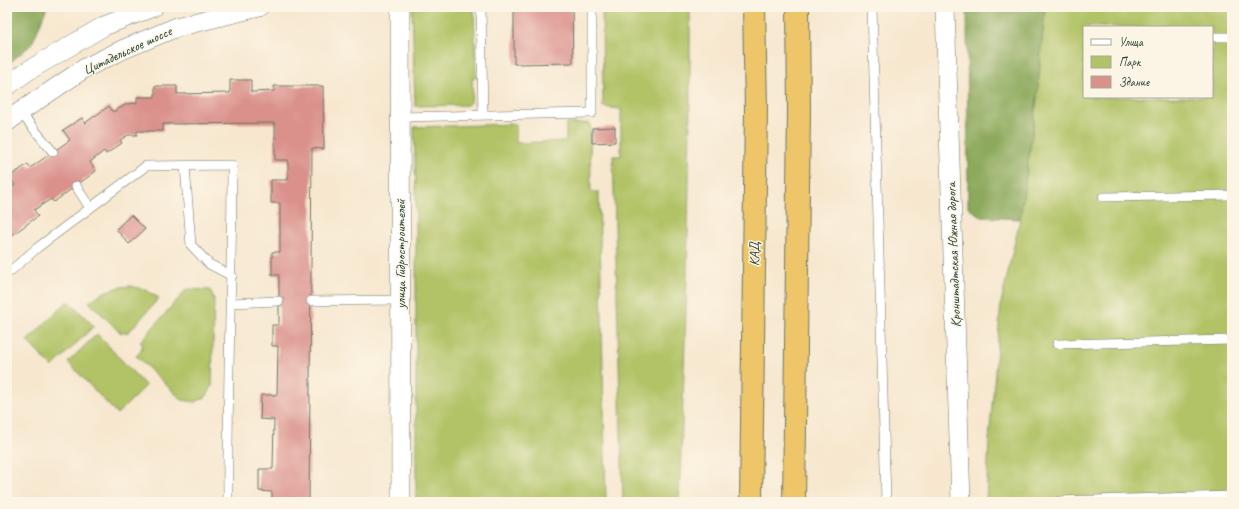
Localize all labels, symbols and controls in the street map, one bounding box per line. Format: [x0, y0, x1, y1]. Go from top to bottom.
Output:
street label: Цитадельское шоссе [80, 22, 176, 78]
legend [1083, 26, 1213, 98]
text: Улица [1119, 34, 1144, 50]
text: Парк [1119, 54, 1142, 70]
text: Здание [1119, 74, 1150, 90]
street label: Кронштадтская Южная дорога [942, 181, 965, 328]
street label: улица Гидростроителей [392, 198, 409, 310]
street label: КАД [746, 241, 763, 266]

